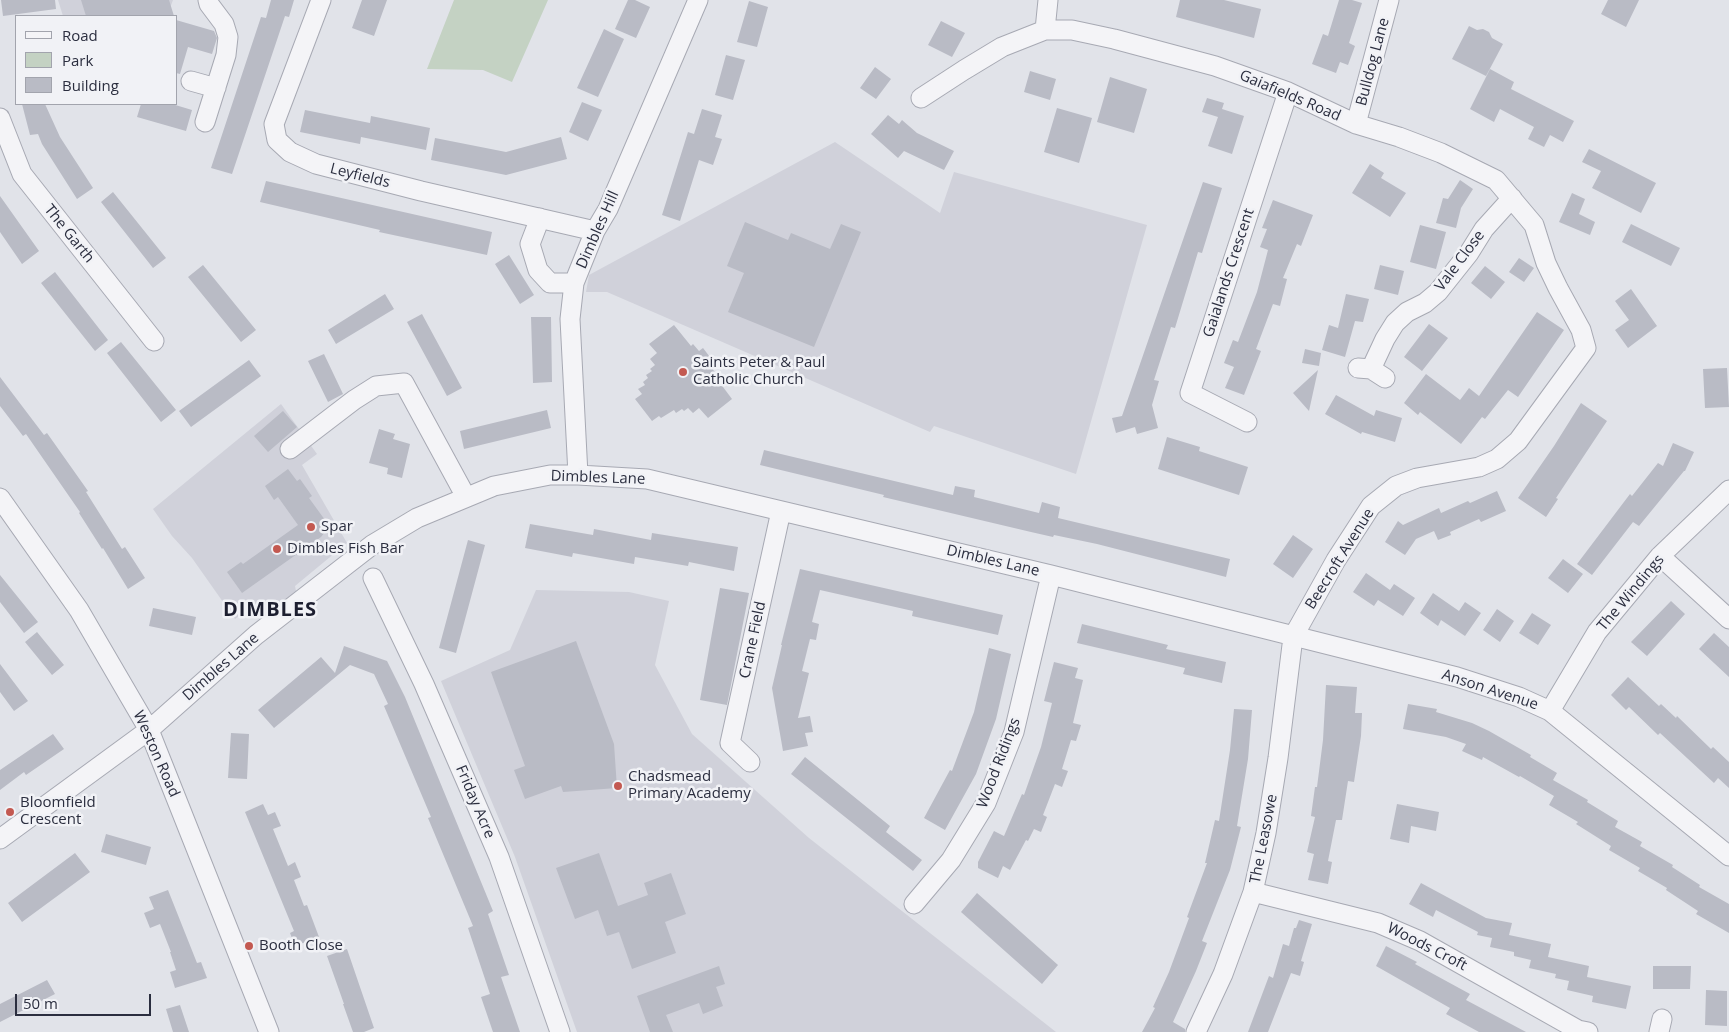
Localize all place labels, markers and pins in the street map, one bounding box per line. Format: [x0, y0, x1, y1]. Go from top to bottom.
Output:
place label: Saints Peter & Paul Catholic Church [693, 354, 825, 389]
marker: Saints Peter & Paul Catholic Church [677, 366, 689, 378]
place label: Spar [321, 518, 353, 536]
marker: Spar [305, 521, 317, 533]
place label: Dimbles Fish Bar [287, 540, 404, 558]
marker: Dimbles Fish Bar [271, 543, 283, 555]
place label: Chadsmead Primary Academy [628, 768, 751, 803]
marker: Chadsmead Primary Academy [612, 780, 624, 792]
place label: Bloomfield Crescent [20, 794, 96, 829]
marker: Bloomfield Crescent [4, 806, 16, 818]
place label: Booth Close [259, 937, 343, 955]
marker: Booth Close [243, 940, 255, 952]

